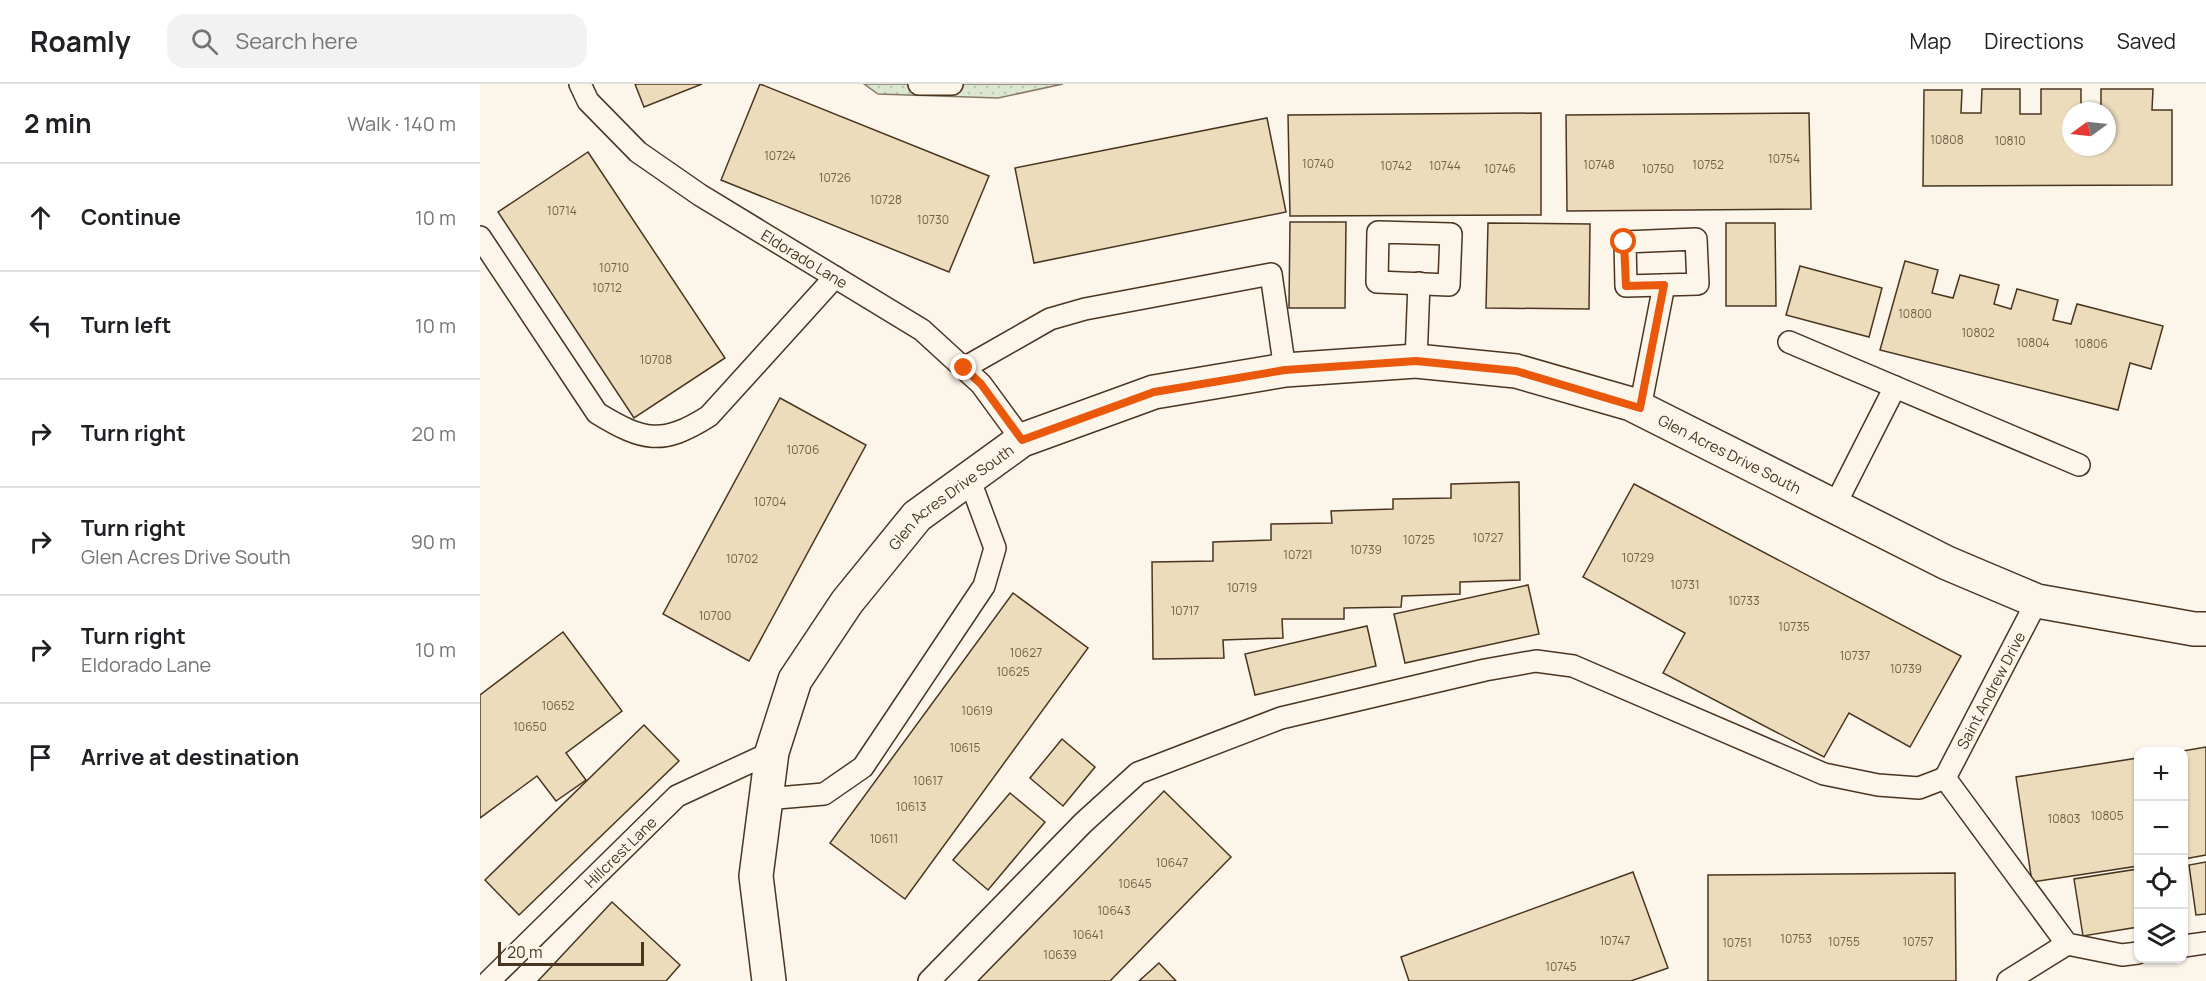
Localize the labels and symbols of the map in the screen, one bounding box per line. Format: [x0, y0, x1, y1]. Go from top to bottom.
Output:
north arrow [2062, 102, 2116, 156]
house number: 10808 [1930, 131, 1964, 148]
house number: 10810 [1995, 132, 2025, 149]
house number: 10724 [764, 147, 796, 164]
house number: 10754 [1768, 150, 1800, 167]
house number: 10740 [1302, 155, 1334, 172]
house number: 10748 [1583, 156, 1615, 173]
house number: 10752 [1692, 156, 1724, 173]
house number: 10742 [1380, 157, 1412, 174]
house number: 10744 [1429, 157, 1461, 174]
house number: 10746 [1484, 160, 1516, 177]
house number: 10750 [1642, 160, 1674, 177]
house number: 10726 [819, 169, 851, 186]
house number: 10728 [870, 191, 902, 208]
house number: 10714 [547, 202, 577, 219]
house number: 10730 [917, 211, 949, 228]
street label: Eldorado Lane [757, 224, 852, 293]
route start [1610, 228, 1636, 254]
house number: 10710 [599, 259, 629, 276]
house number: 10712 [592, 279, 622, 296]
house number: 10800 [1898, 305, 1932, 322]
house number: 10802 [1961, 324, 1995, 341]
house number: 10804 [2016, 334, 2050, 351]
house number: 10806 [2074, 335, 2108, 352]
house number: 10708 [640, 351, 672, 368]
route end [950, 354, 976, 380]
street label: Glen Acres Drive South [1655, 409, 1805, 499]
street label: Glen Acres Drive South [883, 439, 1018, 554]
house number: 10706 [787, 441, 819, 458]
house number: 10704 [754, 493, 786, 510]
house number: 10727 [1473, 529, 1503, 546]
house number: 10725 [1403, 531, 1435, 548]
house number: 10739 [1350, 541, 1382, 558]
house number: 10721 [1283, 546, 1313, 563]
house number: 10729 [1622, 549, 1654, 566]
house number: 10702 [726, 550, 758, 567]
house number: 10731 [1670, 576, 1700, 593]
house number: 10719 [1227, 579, 1257, 596]
house number: 10733 [1728, 592, 1760, 609]
house number: 10717 [1171, 602, 1199, 619]
house number: 10700 [699, 607, 731, 624]
house number: 10735 [1778, 618, 1810, 635]
street label: Saint Andrew Drive [1951, 628, 2030, 753]
house number: 10627 [1010, 644, 1042, 661]
house number: 10737 [1840, 647, 1870, 664]
house number: 10739 [1890, 660, 1922, 677]
house number: 10625 [996, 663, 1030, 680]
house number: 10652 [542, 697, 575, 714]
house number: 10619 [961, 702, 993, 719]
house number: 10650 [513, 718, 547, 735]
house number: 10615 [950, 739, 981, 756]
house number: 10617 [913, 772, 943, 789]
house number: 10613 [896, 798, 926, 815]
house number: 10805 [2090, 807, 2124, 824]
house number: 10803 [2048, 810, 2080, 827]
street label: Hillcrest Lane [579, 811, 661, 892]
house number: 10611 [870, 830, 898, 847]
house number: 10647 [1156, 854, 1188, 871]
house number: 10645 [1118, 875, 1152, 892]
house number: 10643 [1097, 902, 1131, 919]
house number: 10641 [1072, 926, 1104, 943]
house number: 10753 [1780, 930, 1812, 947]
house number: 10747 [1600, 932, 1630, 949]
house number: 10755 [1828, 933, 1860, 950]
house number: 10757 [1903, 933, 1933, 950]
house number: 10751 [1722, 934, 1752, 951]
scale bar [498, 939, 644, 966]
house number: 10639 [1043, 946, 1077, 963]
house number: 10745 [1545, 958, 1577, 975]

